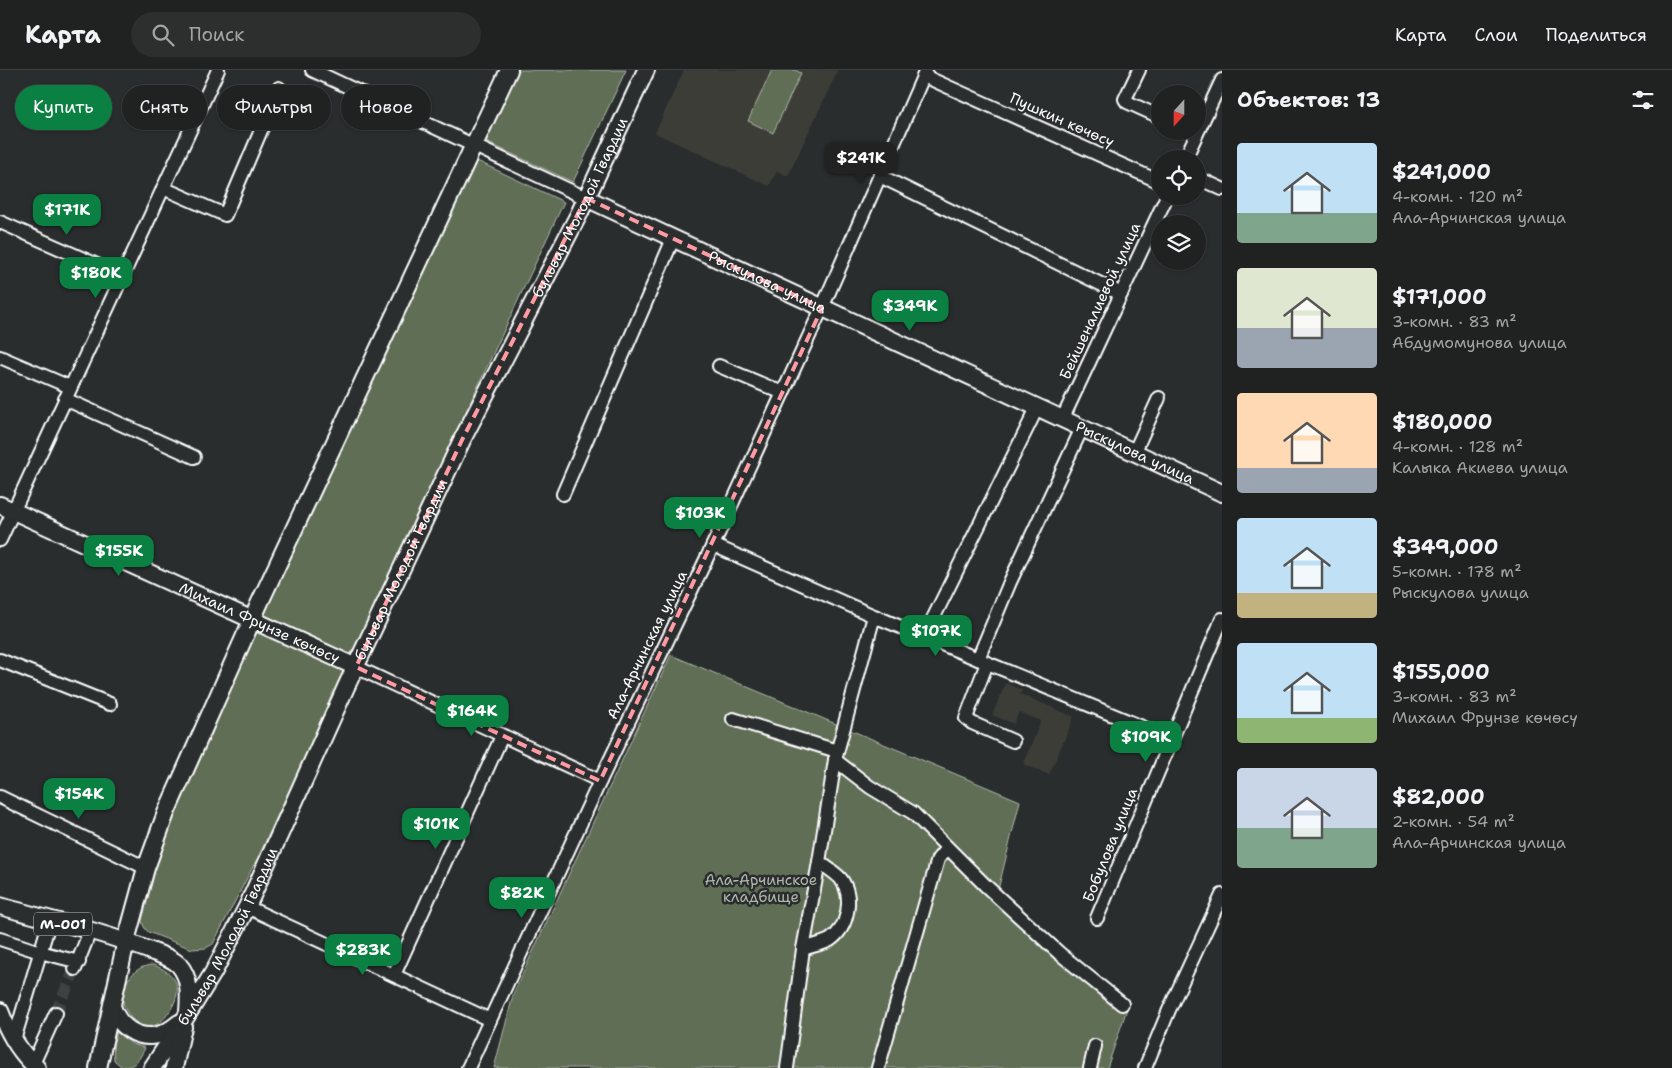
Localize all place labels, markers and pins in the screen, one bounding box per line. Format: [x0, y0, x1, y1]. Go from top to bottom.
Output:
pin: $241K [826, 142, 896, 184]
pin: $171K [32, 194, 102, 236]
pin: $180K [61, 256, 131, 299]
pin: $349K [875, 290, 945, 332]
pin: $103K [665, 496, 735, 539]
pin: $155K [84, 534, 154, 577]
pin: $107K [901, 614, 971, 657]
pin: $164K [437, 694, 507, 737]
pin: $109K [1111, 720, 1181, 763]
pin: $154K [44, 778, 114, 820]
pin: $101K [401, 808, 471, 850]
pin: $82K [492, 876, 552, 919]
pin: $283K [328, 934, 398, 976]

